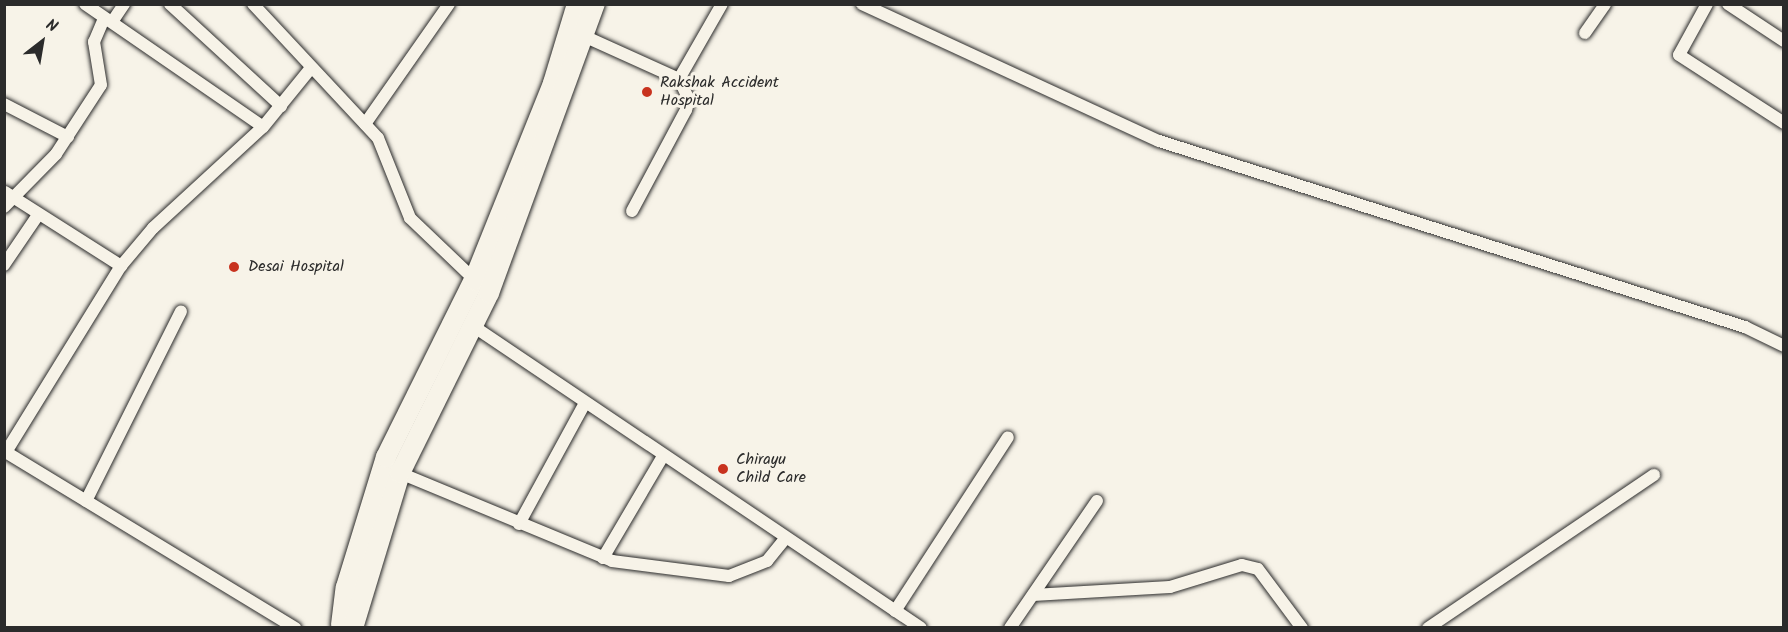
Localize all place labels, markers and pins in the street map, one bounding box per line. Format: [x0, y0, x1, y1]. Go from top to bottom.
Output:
place label: Rakshak Accident Hospital [660, 73, 779, 111]
marker: Rakshak Accident Hospital [638, 83, 656, 101]
place label: Desai Hospital [248, 257, 344, 277]
marker: Desai Hospital [225, 258, 243, 276]
place label: Chirayu Child Care [736, 450, 806, 488]
marker: Chirayu Child Care [714, 460, 732, 478]

